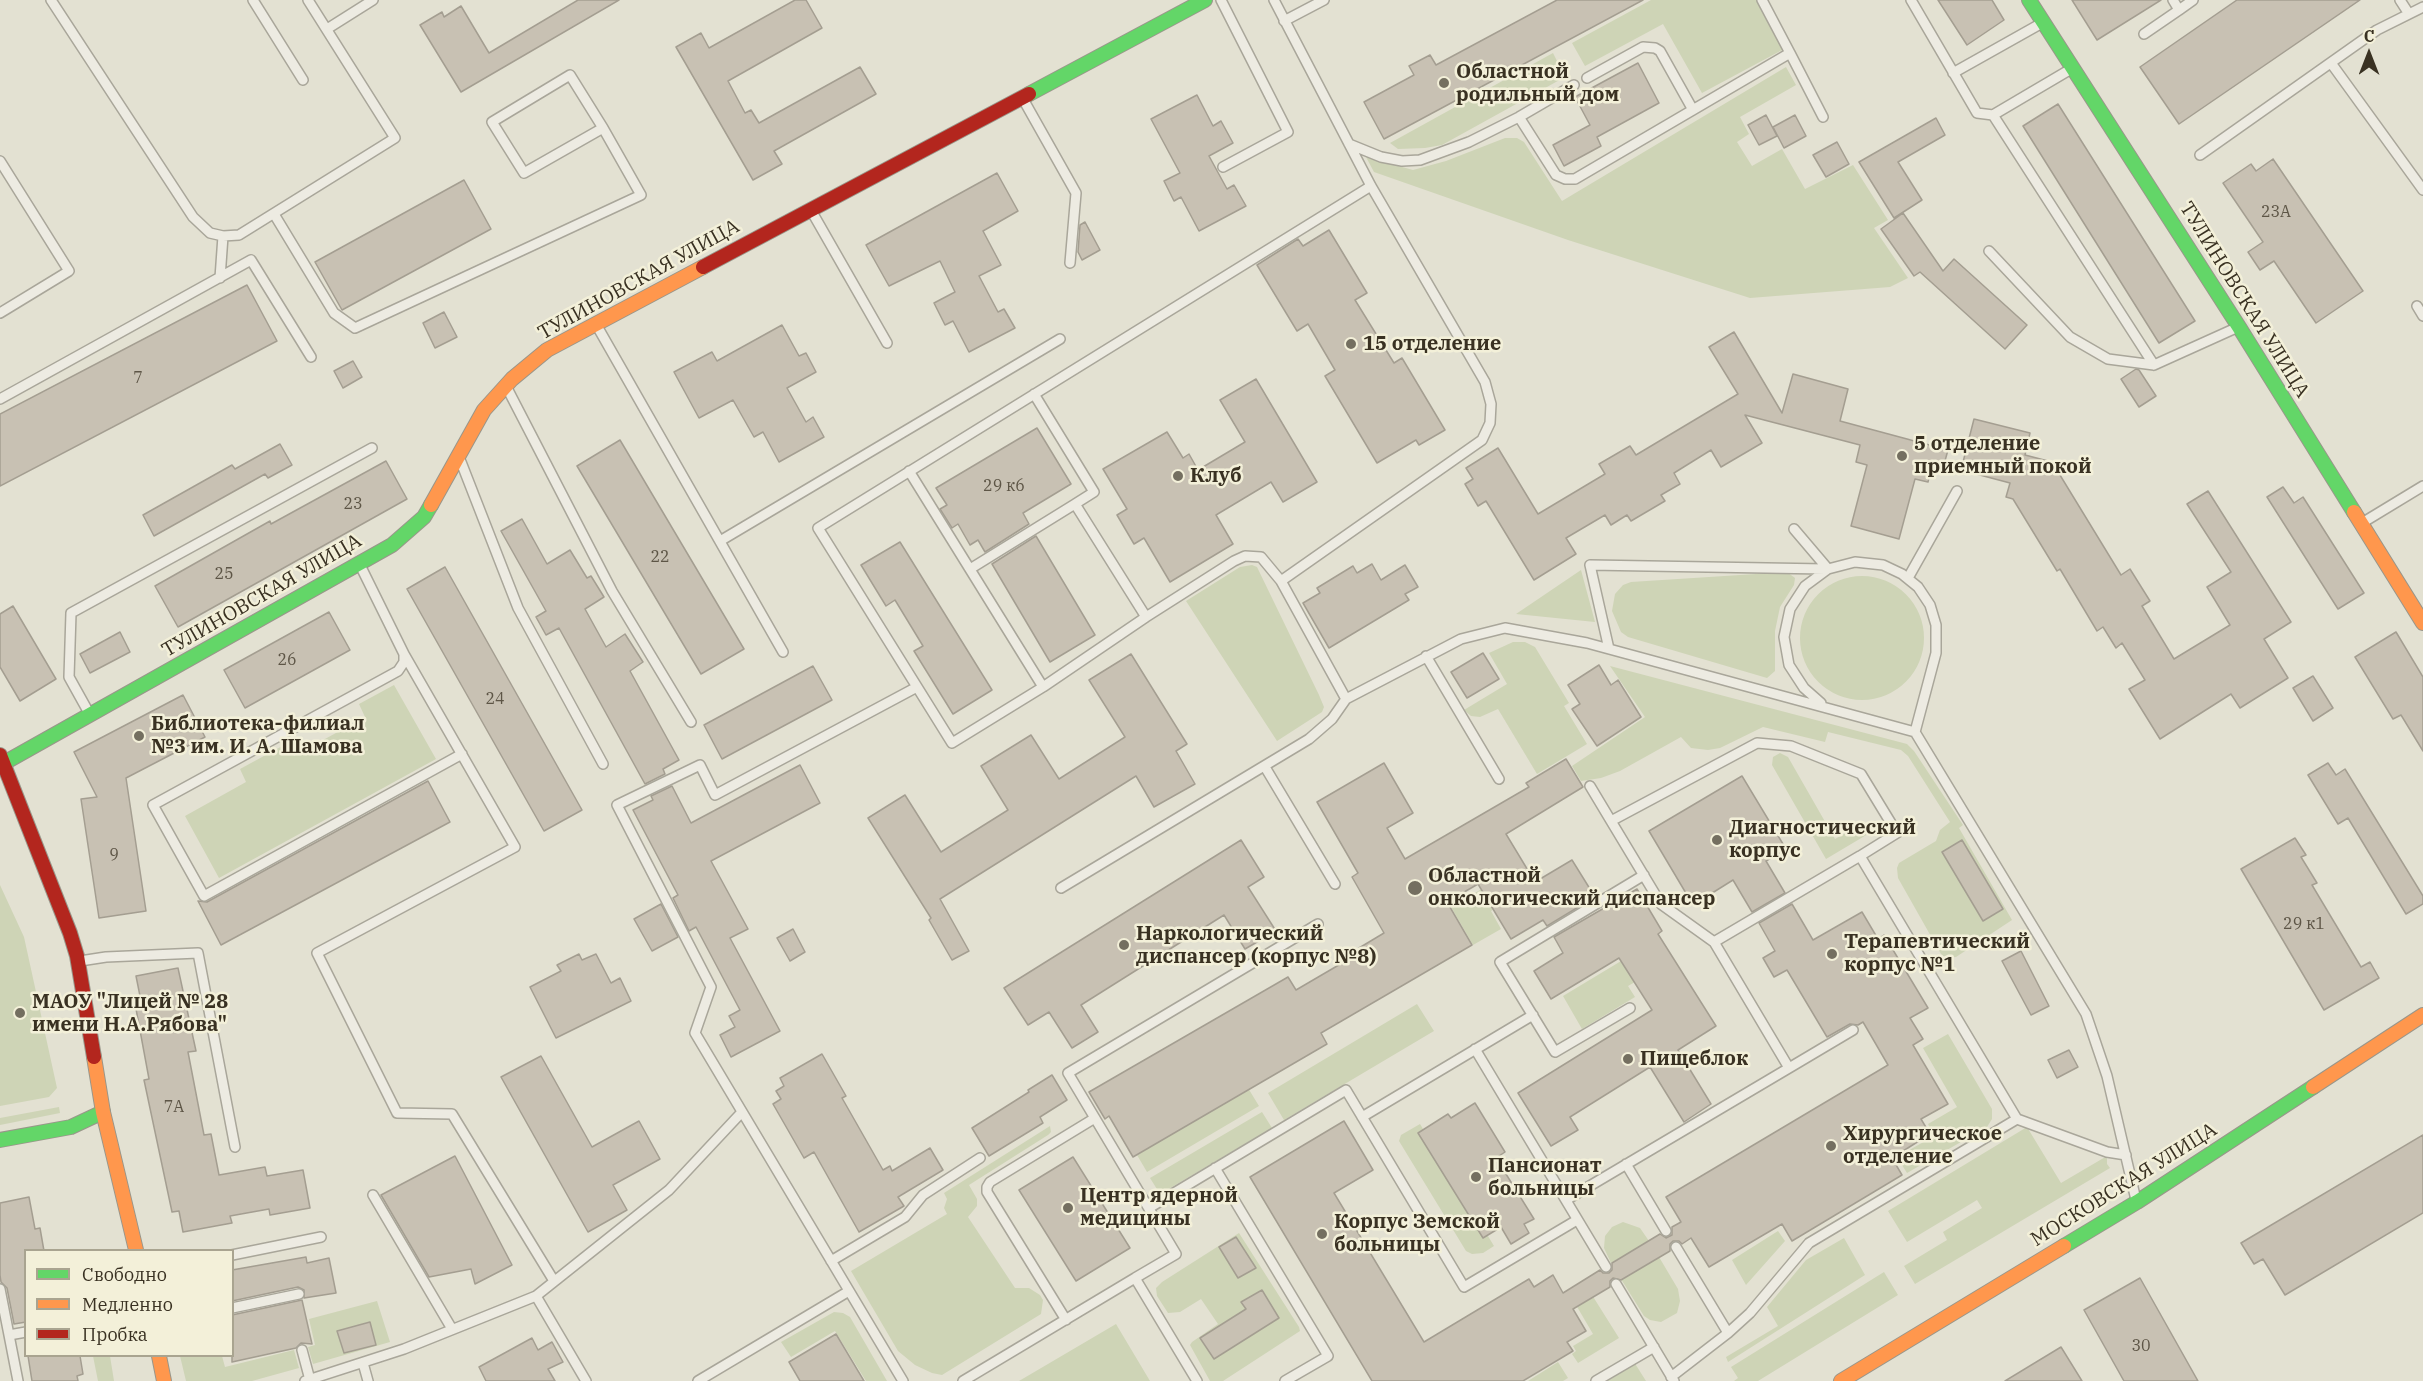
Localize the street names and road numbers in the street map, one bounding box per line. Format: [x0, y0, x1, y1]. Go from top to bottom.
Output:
street label: ТУЛИНОВСКАЯ УЛИЦА [2174, 198, 2314, 402]
street label: ТУЛИНОВСКАЯ УЛИЦА [534, 215, 744, 345]
street label: ТУЛИНОВСКАЯ УЛИЦА [158, 529, 366, 663]
street label: МОСКОВСКАЯ УЛИЦА [2027, 1118, 2221, 1252]

